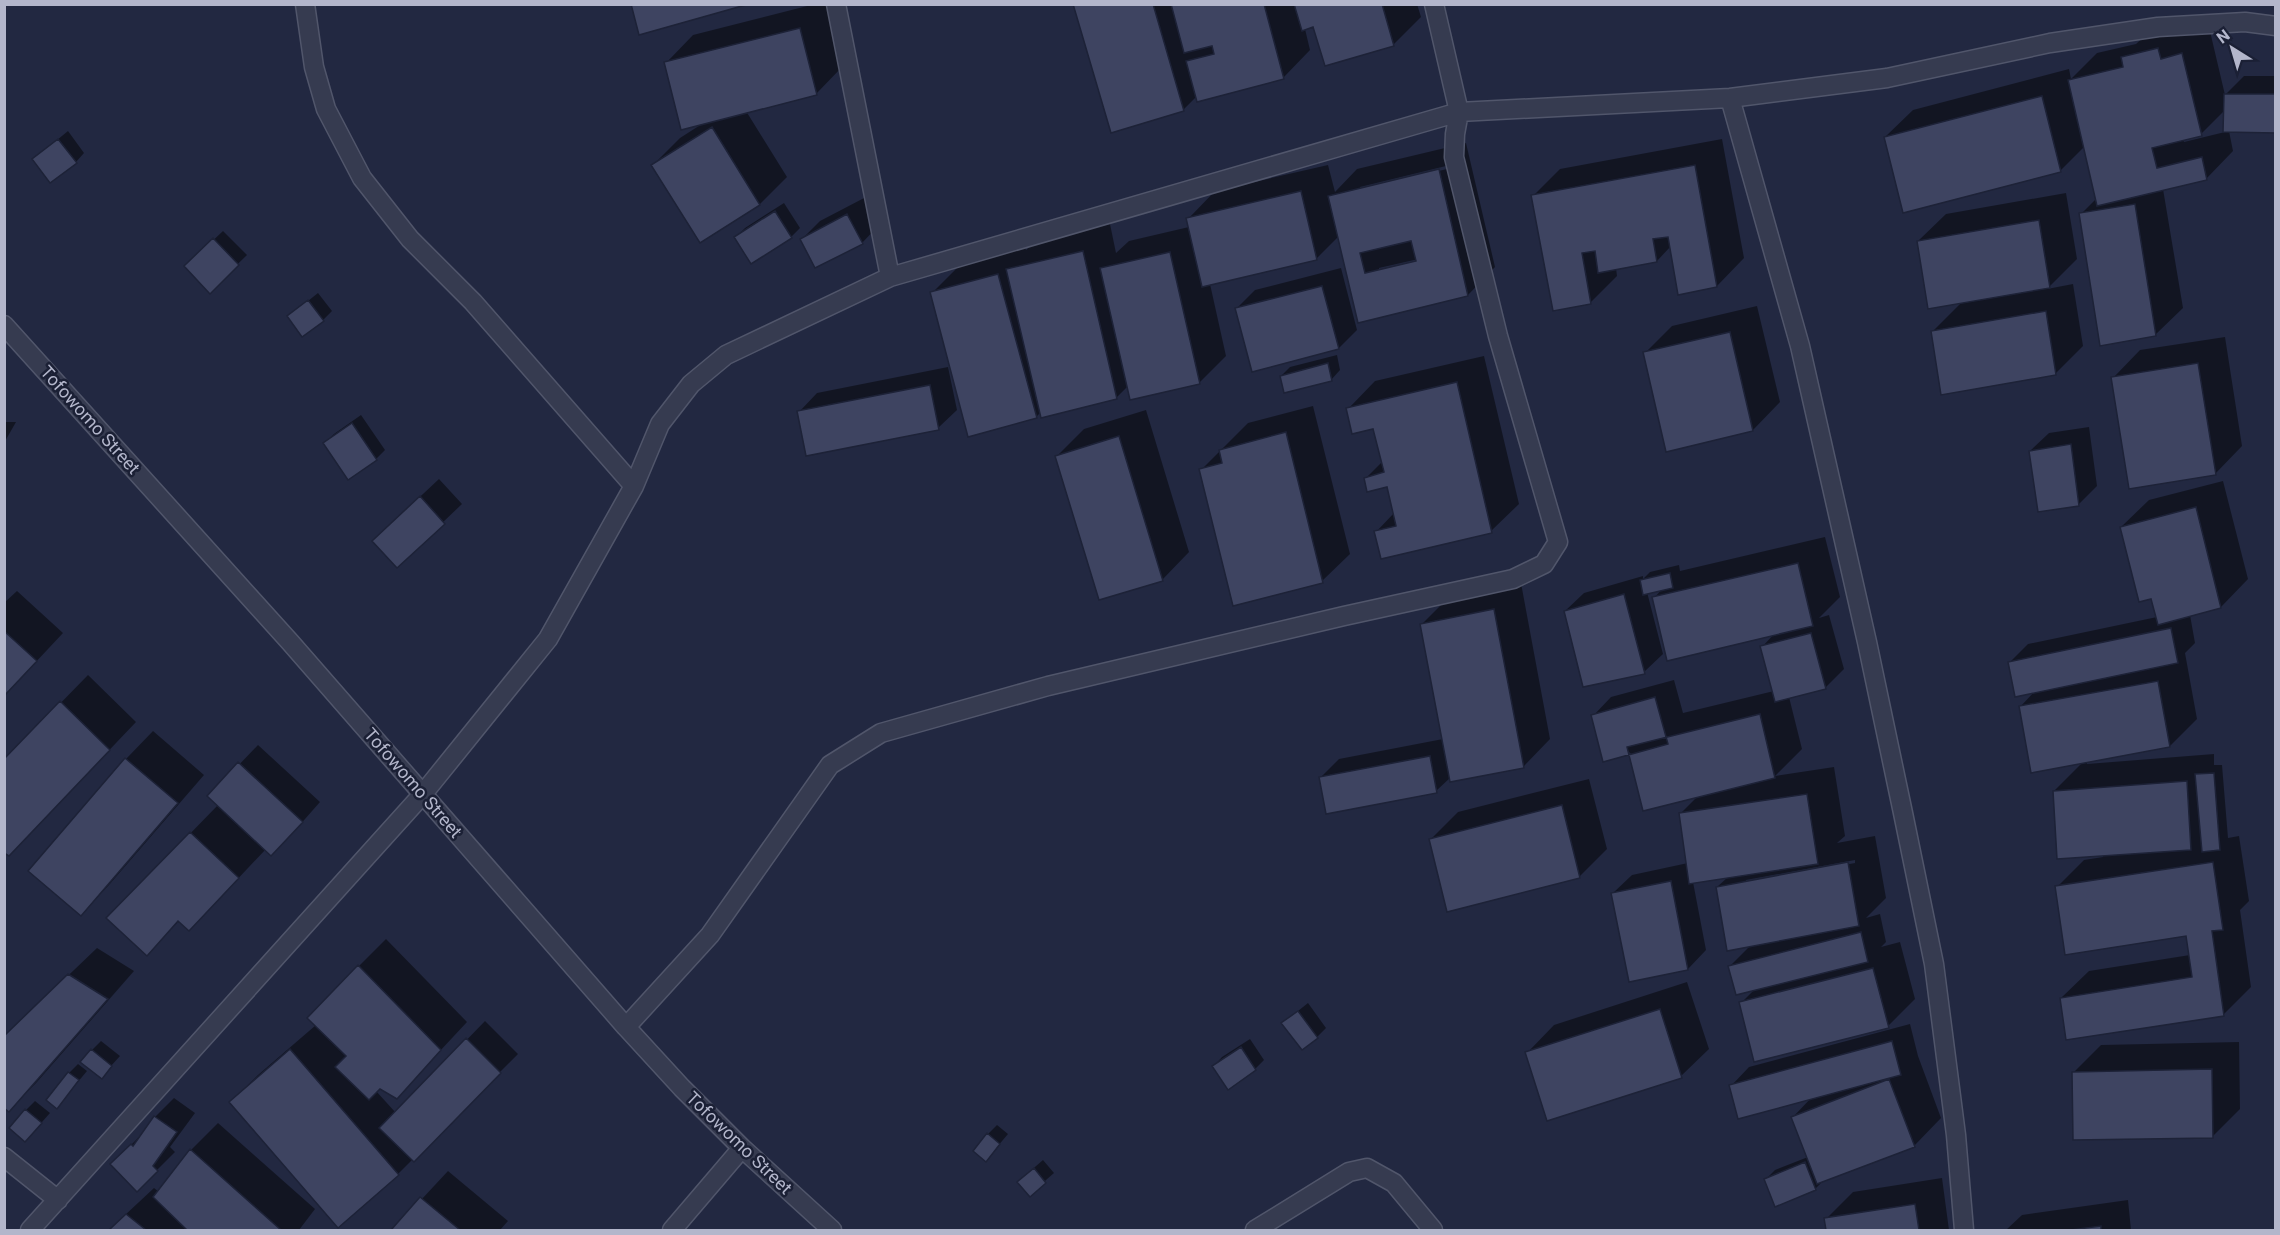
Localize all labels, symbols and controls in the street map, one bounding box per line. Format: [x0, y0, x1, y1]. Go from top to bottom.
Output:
north arrow [2202, 18, 2262, 78]
text: N [2213, 25, 2234, 47]
street label: Tofowomo Street [36, 361, 145, 478]
street label: Tofowomo Street [360, 724, 467, 842]
street label: Tofowomo Street [682, 1087, 797, 1198]

